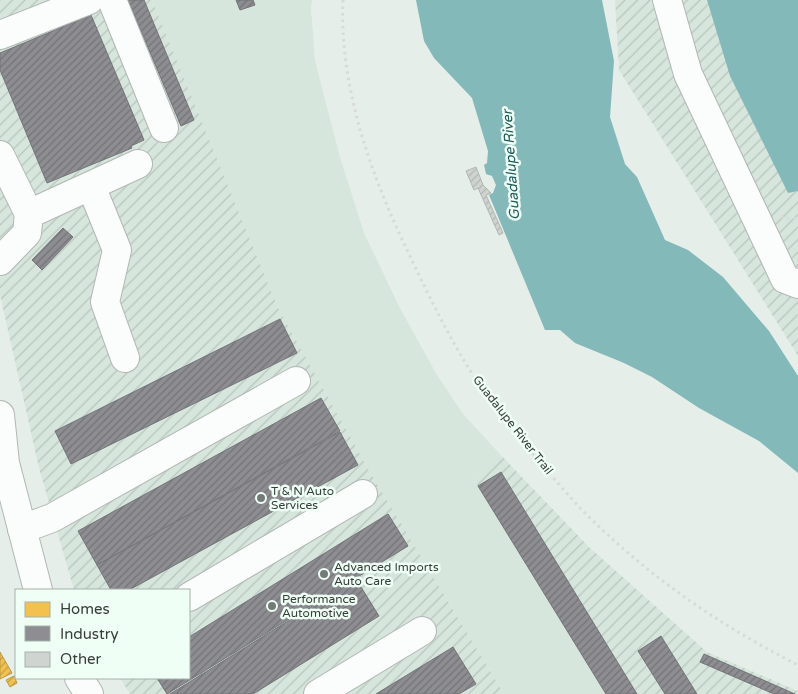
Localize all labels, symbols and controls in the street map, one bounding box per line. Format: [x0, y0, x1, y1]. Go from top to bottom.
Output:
water label: Guadalupe River [499, 108, 523, 221]
street label: Guadalupe River Trail [470, 373, 556, 477]
place label: T & N Auto Services [271, 484, 334, 512]
marker: T & N Auto Services [255, 492, 267, 504]
place label: Advanced Imports Auto Care [334, 560, 439, 588]
marker: Advanced Imports Auto Care [318, 568, 330, 580]
legend [15, 589, 190, 679]
place label: Performance Automotive [282, 592, 356, 620]
text: Homes [60, 600, 110, 618]
marker: Performance Automotive [266, 600, 278, 612]
text: Industry [60, 625, 119, 643]
text: Other [60, 650, 102, 668]

